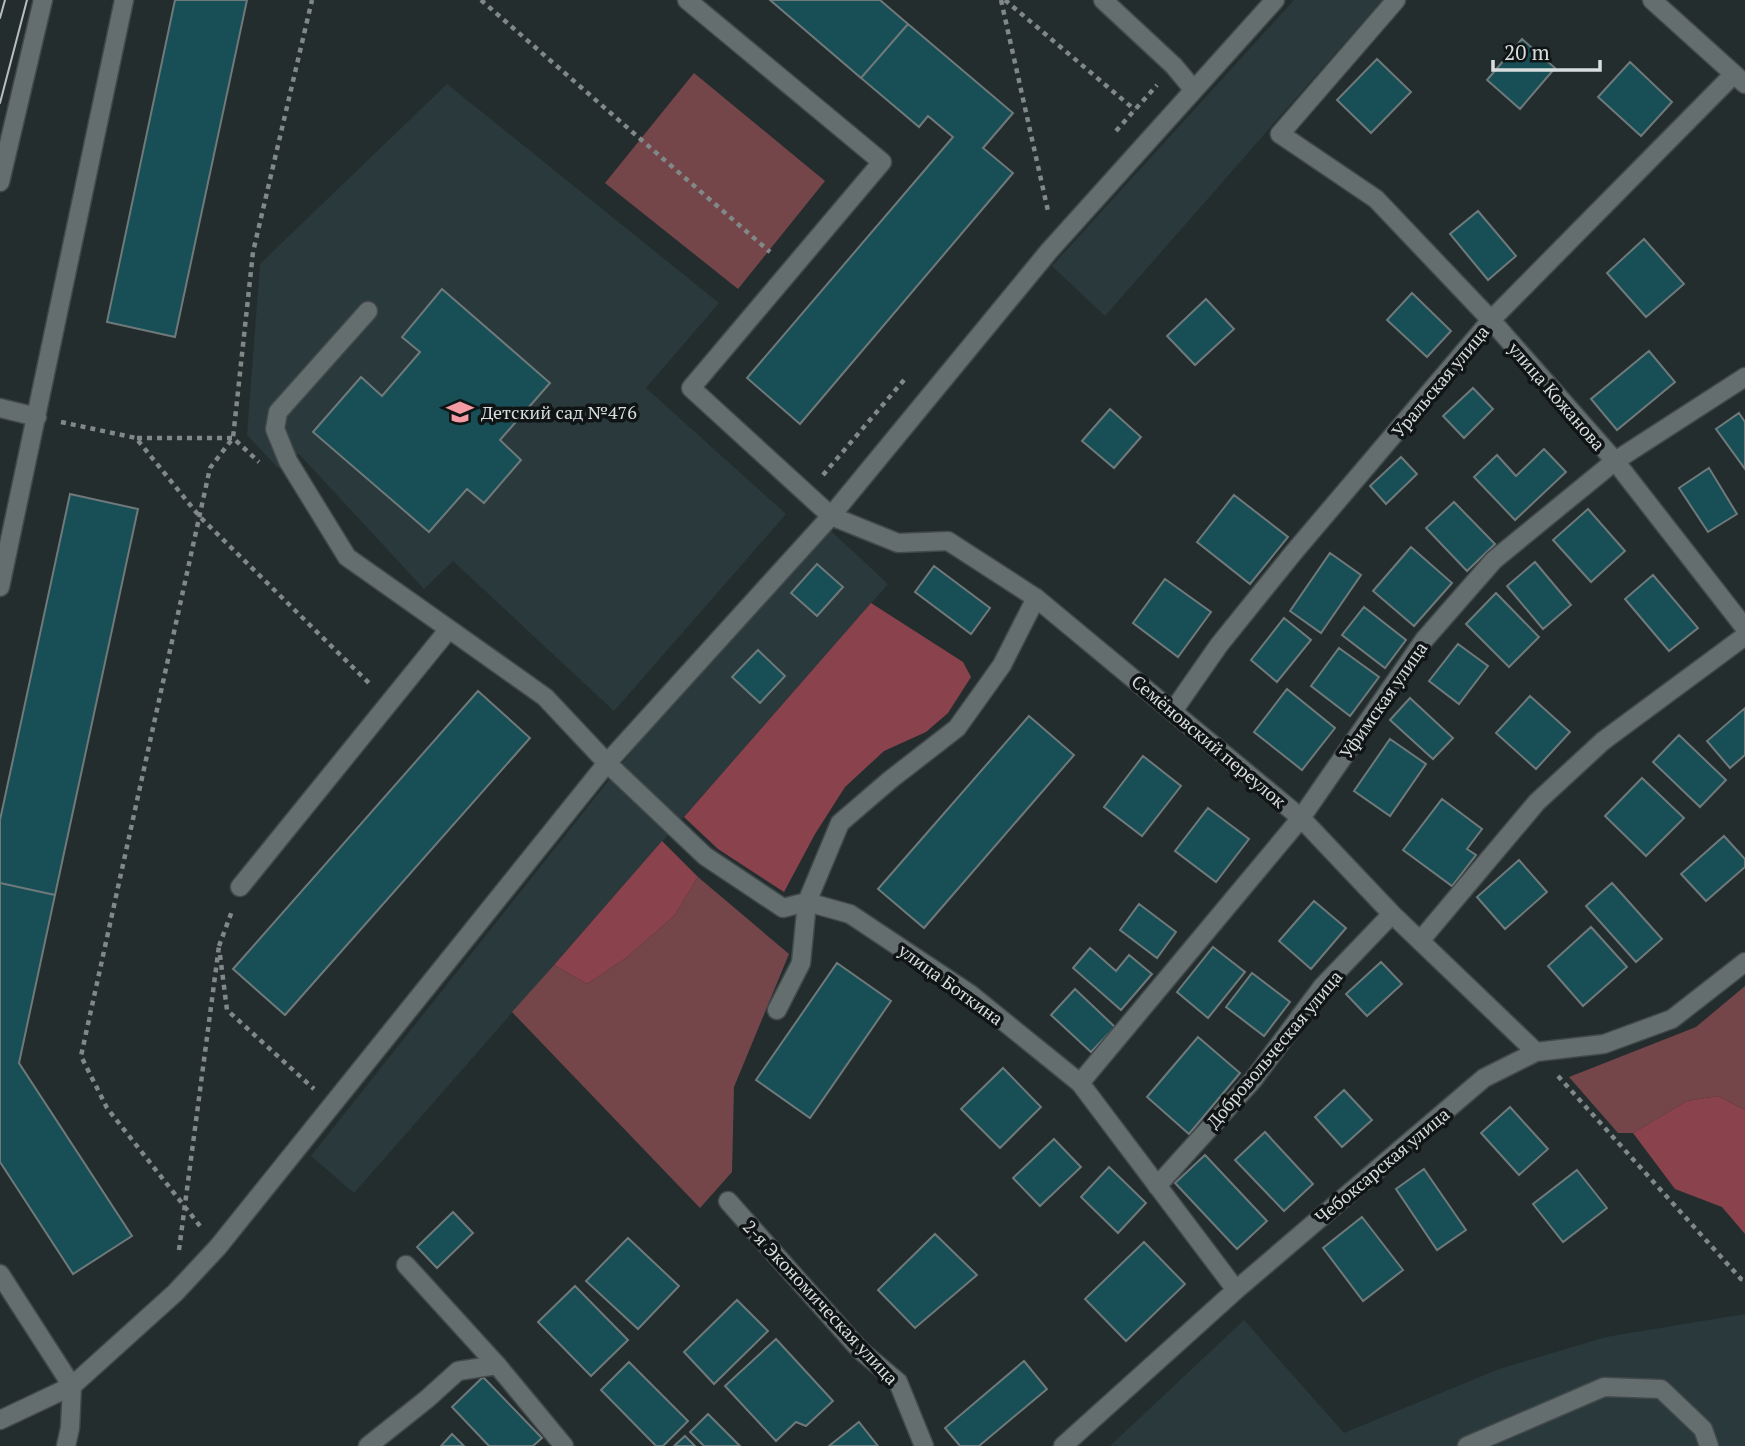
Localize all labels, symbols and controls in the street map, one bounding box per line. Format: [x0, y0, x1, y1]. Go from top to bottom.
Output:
scale bar [1493, 28, 1600, 72]
text: 20 m [1504, 38, 1550, 66]
street label: Уральская улица [1386, 320, 1494, 442]
street label: улица Кожанова [1503, 336, 1611, 455]
school or university icon: Детский сад №476 [445, 397, 475, 427]
place label: Детский сад №476 [481, 400, 637, 424]
street label: Уфимская улица [1334, 637, 1432, 763]
street label: Семёновский переулок [1127, 669, 1291, 813]
street label: улица Боткина [893, 937, 1008, 1030]
street label: Добровольческая улица [1201, 965, 1347, 1133]
street label: Чебоксарская улица [1310, 1102, 1454, 1228]
street label: 2-я Экономическая улица [738, 1214, 904, 1390]

